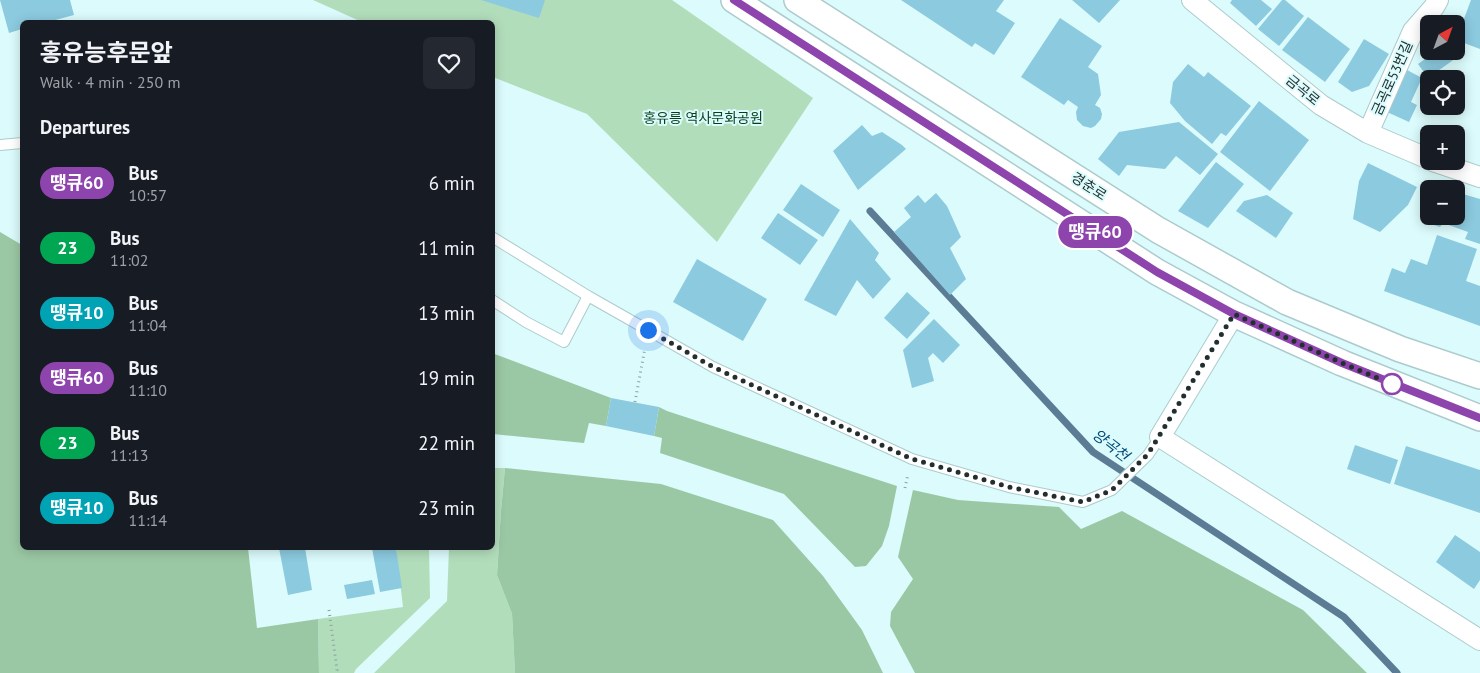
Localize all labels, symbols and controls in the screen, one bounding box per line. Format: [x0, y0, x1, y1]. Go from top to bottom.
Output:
north arrow [1420, 15, 1465, 60]
map controls [1420, 15, 1465, 225]
text: 홍유능후문앞 [40, 37, 172, 68]
button: heart [423, 37, 475, 89]
street label: 금곡로53번길 [1368, 38, 1416, 118]
button: locate [1420, 70, 1465, 115]
street label: 금곡로 [1282, 71, 1324, 109]
text: Walk · 4 min · 250 m [40, 72, 180, 92]
park label: 홍유릉 역사문화공원 [643, 109, 763, 127]
text: Departures [40, 115, 130, 139]
button: + [1420, 125, 1465, 170]
text: Bus [129, 161, 158, 185]
street label: 경춘로 [1068, 168, 1110, 204]
text: 땡큐60 [50, 171, 104, 194]
text: 6 min [429, 171, 475, 195]
button: − [1420, 180, 1465, 225]
text: 10:57 [129, 185, 167, 205]
line badge: 땡큐60 [1060, 216, 1130, 248]
text: 땡큐60 [1068, 220, 1122, 243]
text: Bus [110, 226, 139, 250]
text: 23 [57, 236, 78, 259]
text: 11 min [418, 236, 475, 260]
text: 11:02 [110, 250, 148, 270]
text: Bus [129, 291, 158, 315]
text: 땡큐10 [50, 301, 104, 324]
text: 13 min [418, 301, 475, 325]
text: 11:04 [129, 315, 167, 335]
your location [636, 318, 661, 343]
text: Bus [129, 356, 158, 380]
text: 땡큐60 [50, 366, 104, 389]
text: 19 min [418, 366, 475, 390]
unlabelled marker [1381, 373, 1403, 395]
text: 11:10 [129, 380, 167, 400]
text: Bus [110, 421, 139, 445]
water label: 양곡천 [1089, 425, 1135, 467]
text: 23 [57, 431, 78, 454]
text: 22 min [418, 431, 475, 455]
text: 11:13 [110, 445, 148, 465]
text: Bus [129, 486, 158, 510]
text: 땡큐10 [50, 496, 104, 519]
text: 23 min [418, 496, 475, 520]
text: 11:14 [129, 510, 167, 530]

